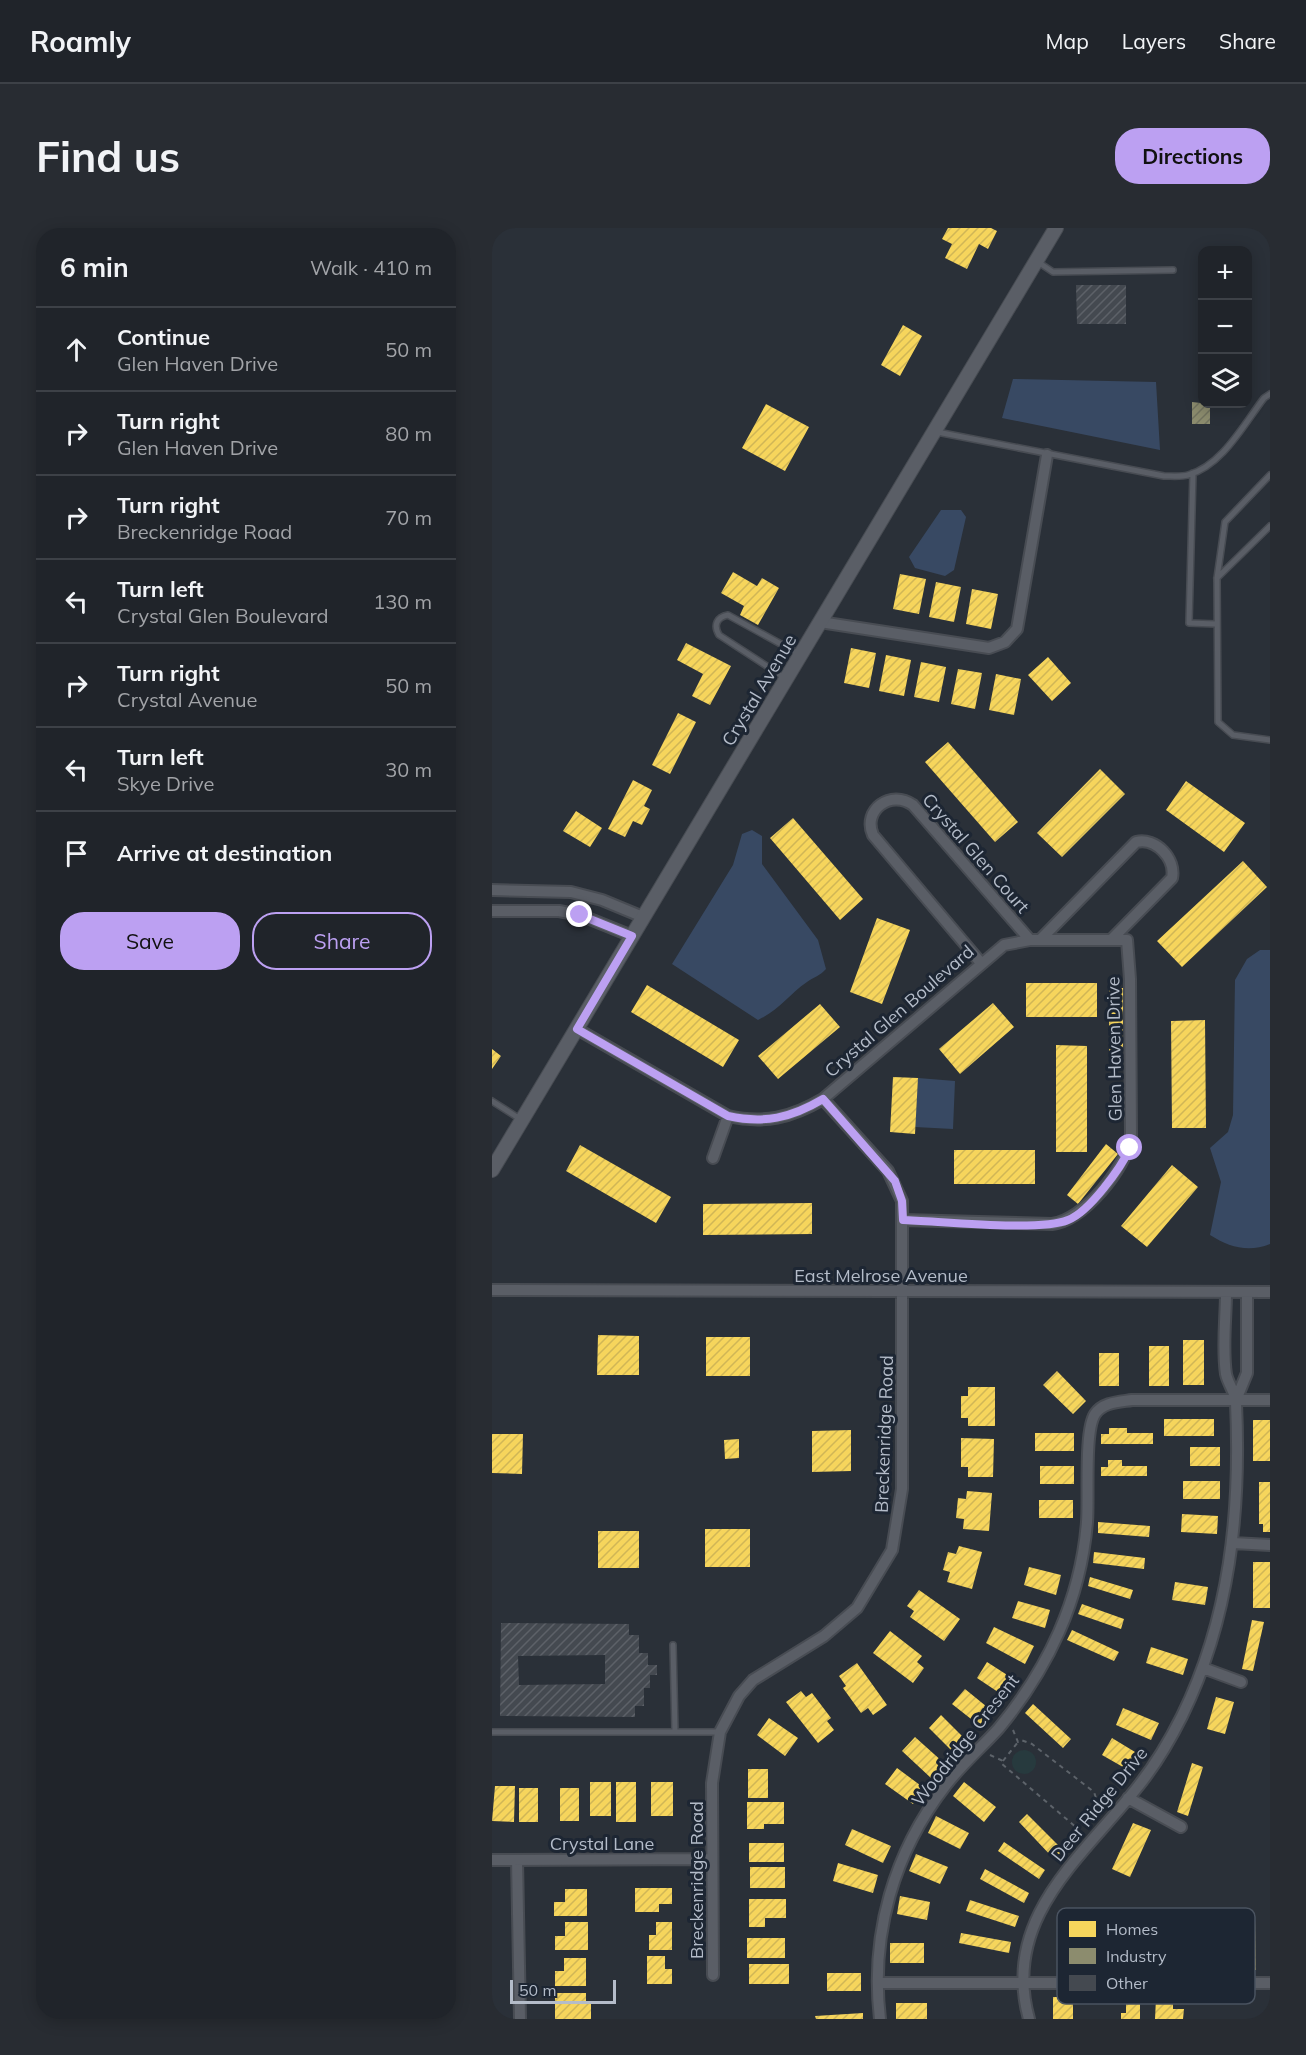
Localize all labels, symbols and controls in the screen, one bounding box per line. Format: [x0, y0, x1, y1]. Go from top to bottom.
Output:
text: Roamly [30, 24, 131, 59]
text: Map [1046, 28, 1089, 54]
text: Layers [1122, 28, 1186, 54]
text: Share [1219, 28, 1276, 54]
button: Directions [1115, 128, 1270, 184]
text: Find us [36, 130, 180, 183]
map controls [1198, 246, 1252, 408]
button: + [1198, 246, 1252, 300]
text: 6 min [60, 251, 129, 284]
text: Walk · 410 m [310, 255, 432, 280]
button: − [1198, 300, 1252, 354]
text: Continue [117, 323, 210, 351]
icon: ahead [60, 333, 93, 366]
text: 50 m [385, 337, 432, 362]
text: Glen Haven Drive [117, 351, 278, 376]
button: layers [1198, 354, 1252, 408]
text: Turn right [117, 407, 220, 435]
icon: right [60, 417, 93, 450]
text: 80 m [385, 421, 432, 446]
text: Glen Haven Drive [117, 435, 278, 460]
text: Turn right [117, 491, 220, 519]
icon: right [60, 501, 93, 534]
text: 70 m [385, 505, 432, 530]
text: Breckenridge Road [117, 519, 292, 544]
text: Turn left [117, 575, 204, 603]
icon: left [60, 585, 93, 618]
text: 130 m [373, 589, 432, 614]
text: Crystal Glen Boulevard [117, 603, 329, 628]
street label: Crystal Avenue [717, 630, 801, 750]
text: Turn right [117, 659, 220, 687]
icon: right [60, 669, 93, 702]
text: 50 m [385, 673, 432, 698]
text: Crystal Avenue [117, 687, 257, 712]
text: Turn left [117, 743, 204, 771]
icon: left [60, 753, 93, 786]
text: 30 m [385, 757, 432, 782]
text: Skye Drive [117, 771, 214, 796]
street label: Crystal Glen Court [918, 788, 1034, 918]
icon: arrive [60, 837, 93, 870]
text: Arrive at destination [117, 839, 332, 867]
route end [566, 901, 592, 927]
button: Save [60, 912, 240, 970]
button: Share [252, 912, 432, 970]
street label: Crystal Glen Boulevard [820, 940, 978, 1082]
street label: Glen Haven Drive [1101, 976, 1127, 1122]
route start [1116, 1134, 1142, 1160]
street label: East Melrose Avenue [794, 1264, 968, 1287]
street label: Breckenridge Road [870, 1355, 898, 1513]
street label: Woodridge Cresent [906, 1669, 1024, 1811]
street label: Deer Ridge Drive [1046, 1742, 1152, 1866]
street label: Breckenridge Road [685, 1801, 708, 1959]
street label: Crystal Lane [550, 1832, 654, 1855]
legend [1057, 1908, 1255, 2004]
text: Homes [1106, 1919, 1158, 1939]
text: Industry [1106, 1946, 1167, 1966]
text: Other [1106, 1973, 1148, 1993]
scale bar [510, 1977, 616, 2004]
text: 50 m [519, 1980, 556, 2000]

